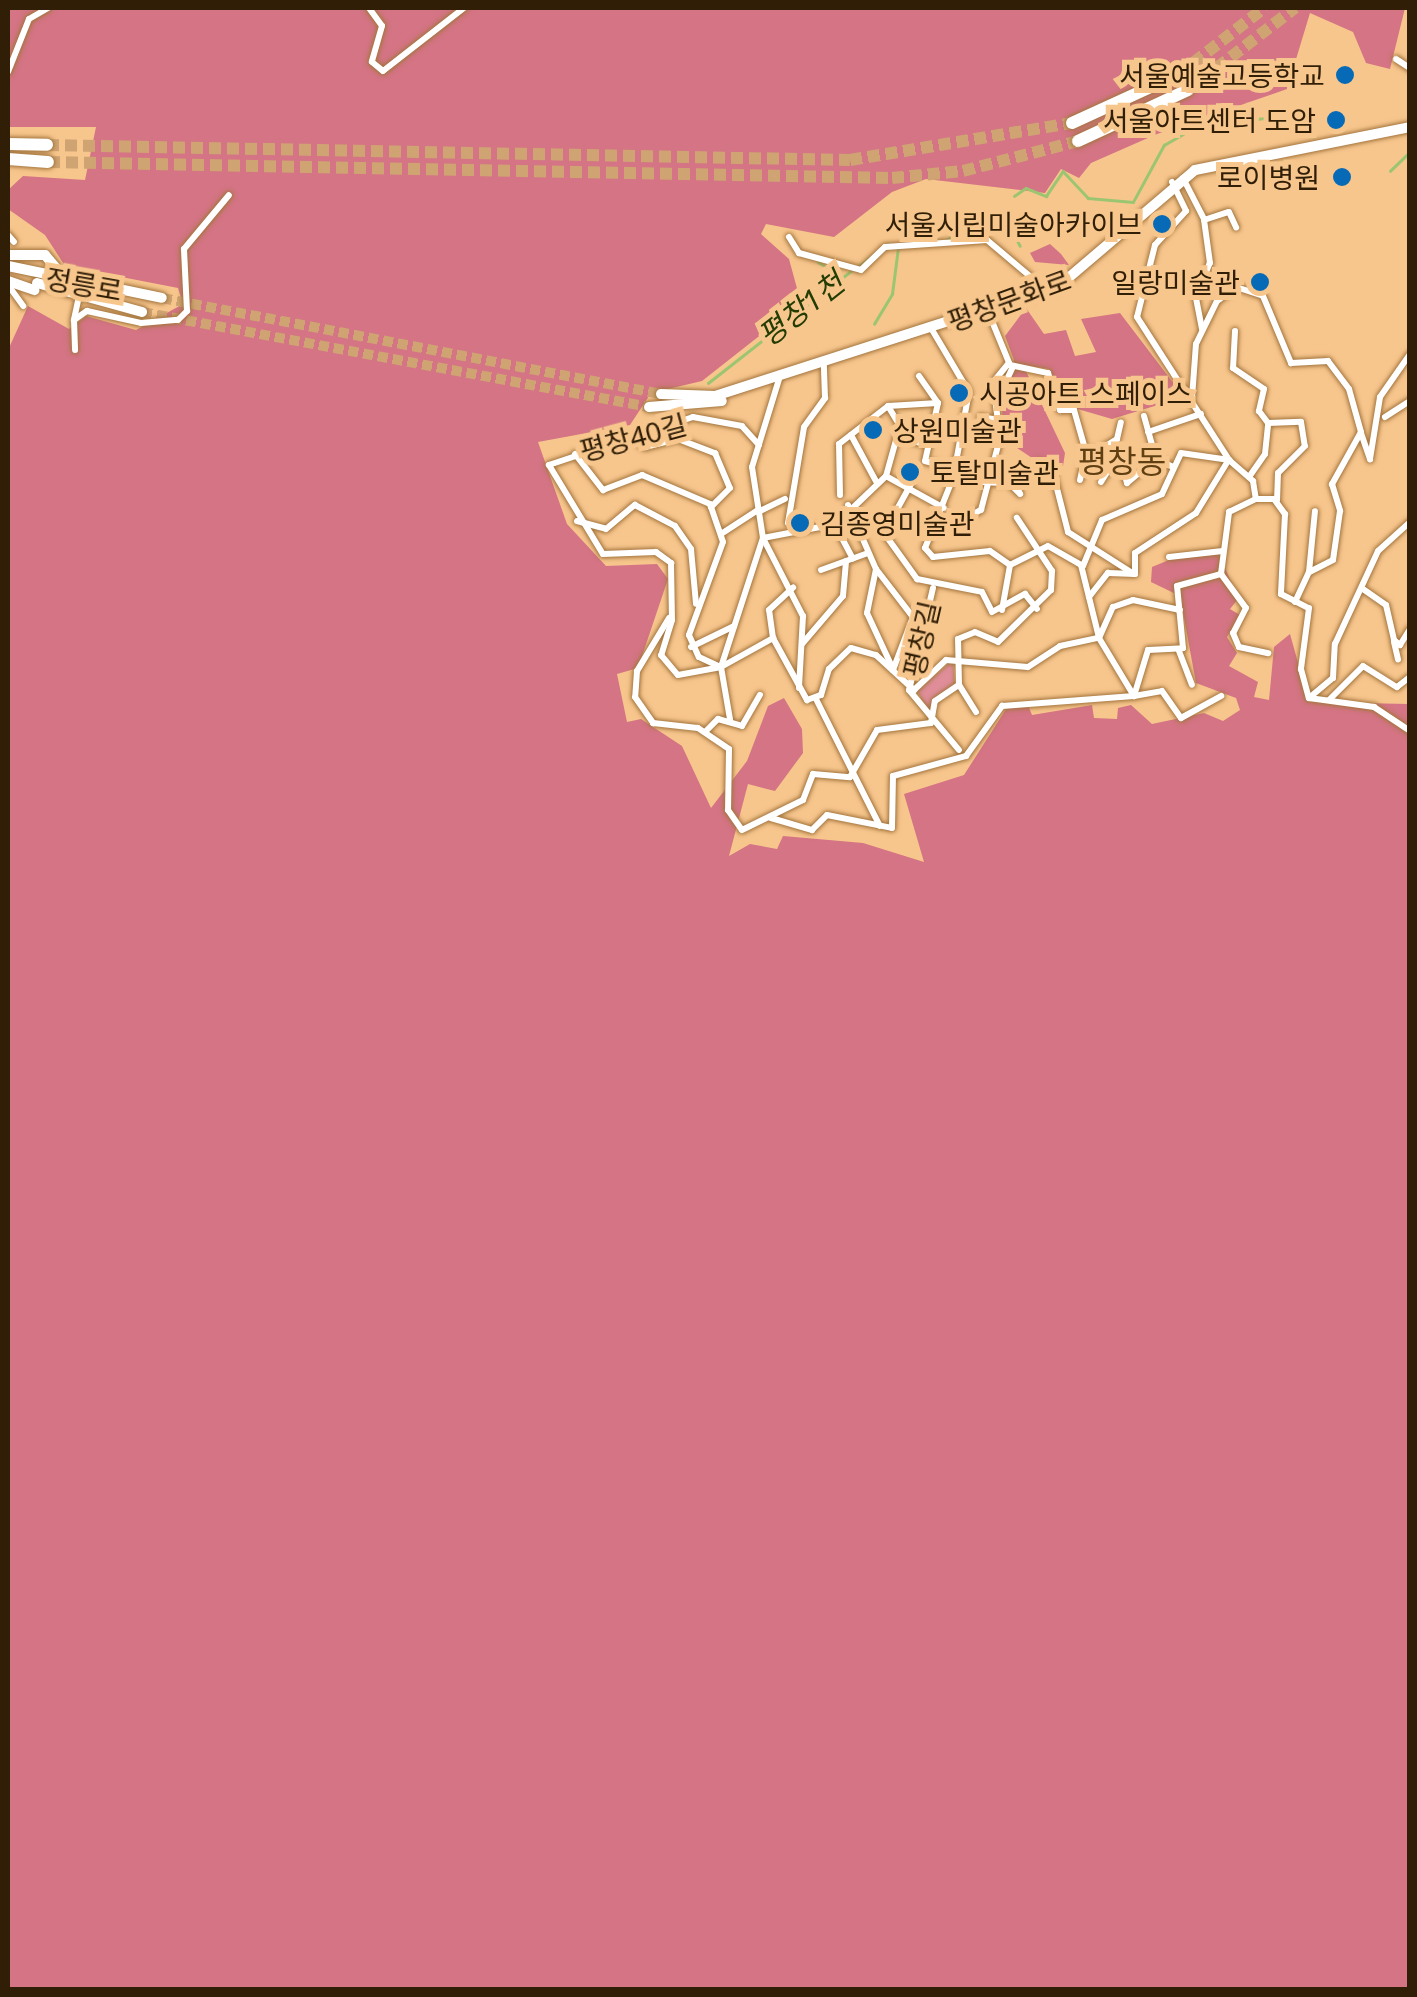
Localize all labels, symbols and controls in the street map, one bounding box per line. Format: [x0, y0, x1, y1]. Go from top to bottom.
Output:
place label: 서울예술고등학교 [1119, 58, 1325, 92]
marker: 서울예술고등학교 [1334, 64, 1356, 86]
place label: 서울아트센터 도암 [1103, 103, 1316, 137]
marker: 서울아트센터 도암 [1325, 109, 1347, 131]
place label: 로이병원 [1217, 160, 1320, 194]
marker: 로이병원 [1329, 164, 1355, 190]
place label: 서울시립미술아카이브 [884, 207, 1142, 241]
marker: 서울시립미술아카이브 [1151, 213, 1173, 235]
street label: 정릉로 [43, 261, 125, 307]
street label: 평창문화로 [943, 262, 1075, 338]
water label: 평창1천 [751, 264, 851, 354]
place label: 일랑미술관 [1111, 265, 1240, 299]
marker: 일랑미술관 [1249, 271, 1271, 293]
place label: 시공아트 스페이스 [979, 376, 1192, 410]
marker: 시공아트 스페이스 [948, 382, 970, 404]
street label: 평창40길 [576, 407, 690, 467]
place label: 상원미술관 [893, 413, 1022, 447]
marker: 상원미술관 [862, 419, 884, 441]
district label: 평창동 [1078, 442, 1166, 480]
place label: 토탈미술관 [930, 455, 1059, 489]
marker: 토탈미술관 [899, 461, 921, 483]
place label: 김종영미술관 [820, 506, 975, 540]
marker: 김종영미술관 [789, 512, 811, 534]
street label: 평창길 [896, 598, 946, 680]

